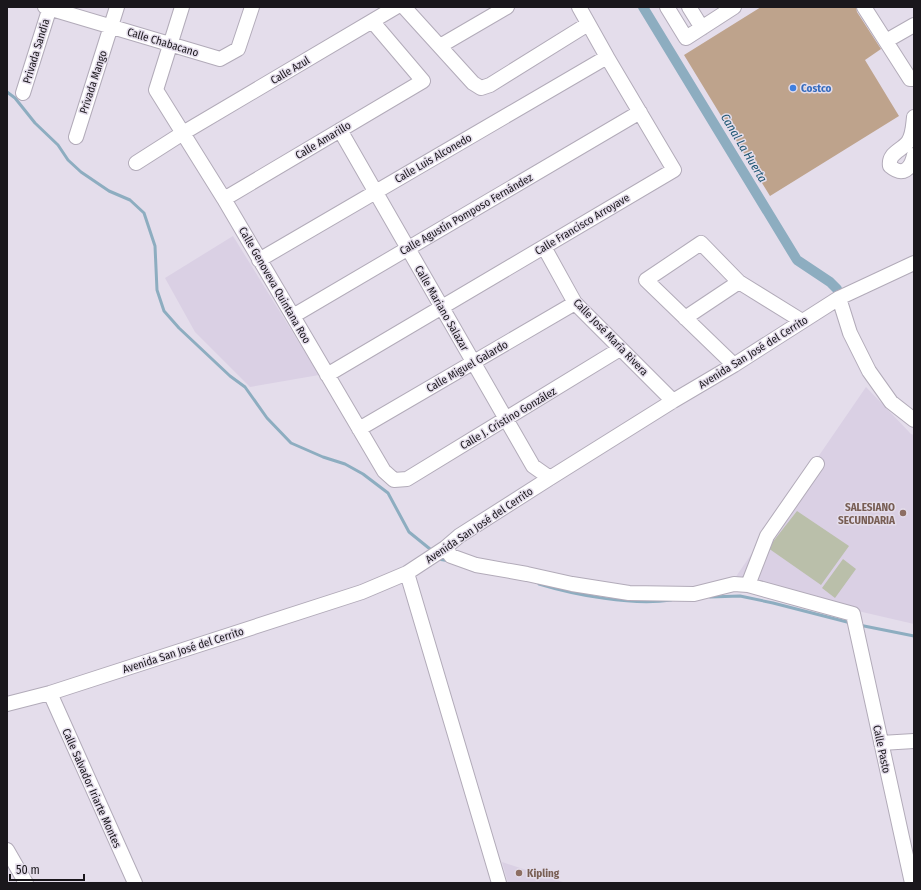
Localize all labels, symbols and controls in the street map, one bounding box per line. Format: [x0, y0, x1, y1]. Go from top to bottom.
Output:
street label: Privada Sandía [20, 17, 52, 85]
street label: Calle Chabacano [126, 25, 200, 60]
street label: Privada Mango [77, 49, 110, 116]
street label: Calle Azul [268, 54, 312, 87]
place label: Costco [801, 82, 831, 95]
marker: Costco [788, 83, 798, 93]
water label: Canal La Huerta [718, 111, 770, 185]
street label: Calle Amarillo [293, 119, 353, 162]
street label: Calle Luis Alconedo [392, 131, 474, 186]
street label: Calle Agustín Pomposo Fernández [398, 171, 536, 258]
street label: Calle Francisco Arroyave [533, 191, 632, 258]
street label: Calle Genoveva Quintana Roo [236, 225, 313, 346]
street label: Calle Mariano Salazar [412, 263, 471, 353]
street label: Calle José María Rivera [571, 296, 651, 378]
street label: Avenida San José del Cerrito [696, 313, 811, 391]
street label: Calle Miguel Galardo [424, 338, 510, 395]
street label: Calle J. Cristino González [458, 384, 559, 452]
street label: Avenida San José del Cerrito [423, 485, 536, 566]
place label: SALESIANO SECUNDARIA [838, 501, 896, 527]
marker: SALESIANO SECUNDARIA [898, 508, 908, 518]
street label: Avenida San José del Cerrito [121, 625, 246, 676]
street label: Calle Pasto [870, 724, 893, 775]
street label: Calle Salvador Iriarte Montes [59, 726, 124, 850]
scale bar [10, 856, 84, 882]
text: 50 m [16, 863, 40, 877]
place label: Kipling [527, 867, 560, 880]
marker: Kipling [514, 868, 524, 878]

